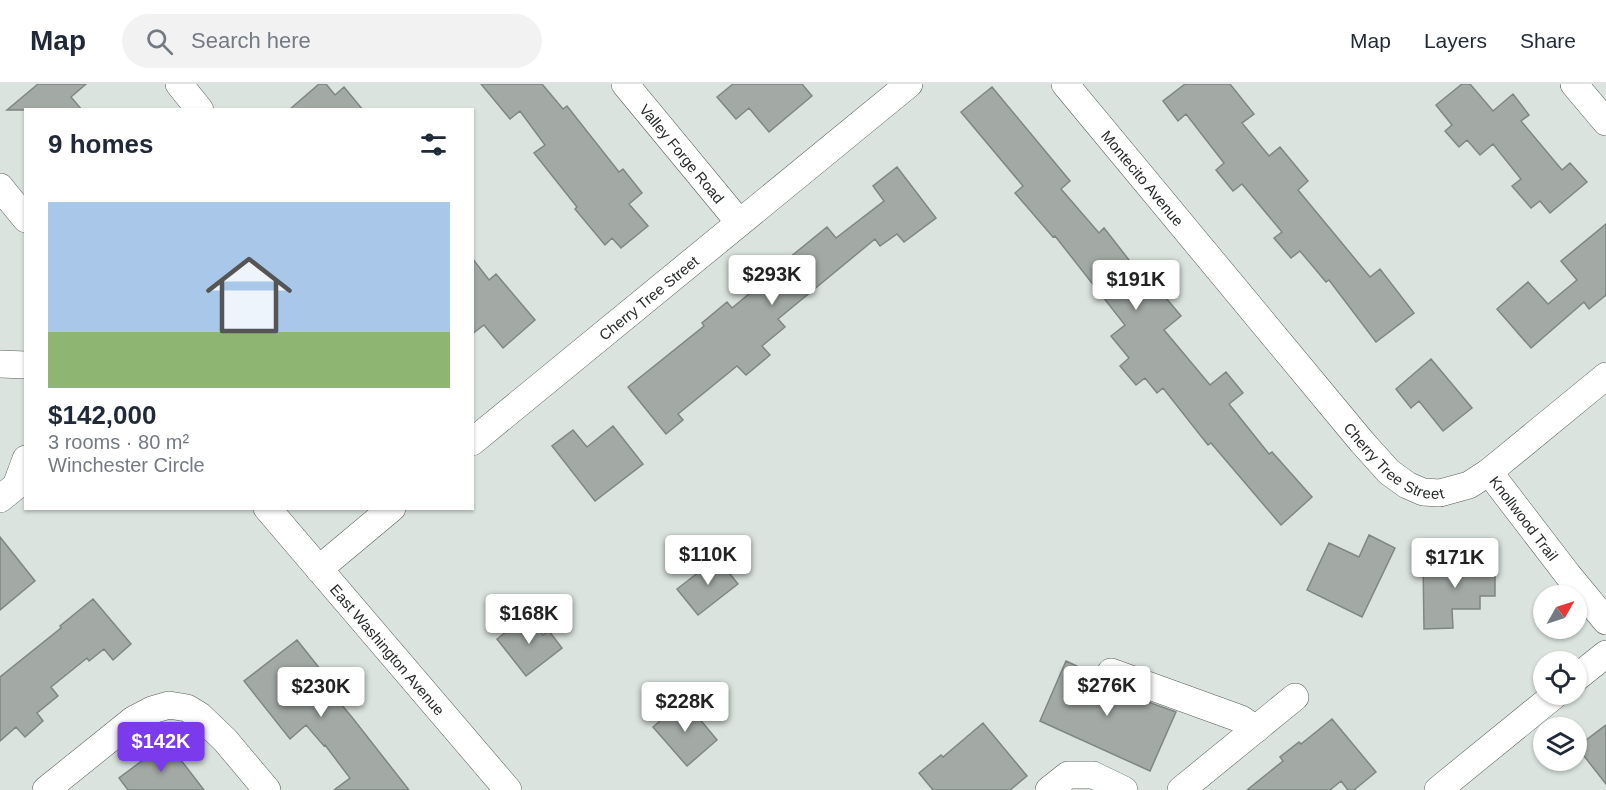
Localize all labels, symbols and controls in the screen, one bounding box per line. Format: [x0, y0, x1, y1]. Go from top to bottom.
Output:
search box [122, 14, 542, 68]
text: Map [30, 25, 86, 56]
icon: search [143, 25, 176, 58]
text: Search here [191, 28, 311, 53]
text: Map [1350, 29, 1391, 52]
text: Layers [1424, 29, 1487, 52]
text: Share [1520, 29, 1576, 52]
street label: Valley Forge Road [637, 100, 728, 206]
street label: Montecito Avenue [1098, 127, 1187, 229]
icon: filters [417, 128, 450, 161]
text: 9 homes [48, 129, 154, 159]
icon: home [195, 241, 303, 349]
street label: Cherry Tree Street [595, 251, 702, 343]
pin: $293K [730, 255, 814, 306]
pin: $191K [1094, 260, 1178, 311]
text: $293K [743, 263, 801, 285]
text: $191K [1107, 268, 1165, 290]
text: $142,000 [48, 400, 156, 430]
street label: Cherry Tree Street [1341, 419, 1446, 501]
text: 3 rooms · 80 m² [48, 431, 189, 453]
text: Winchester Circle [48, 454, 205, 476]
street label: Knollwood Trail [1487, 472, 1562, 564]
pin: $110K [666, 535, 750, 586]
pin: $171K [1413, 538, 1497, 589]
text: $110K [679, 543, 737, 565]
text: $171K [1426, 546, 1484, 568]
street label: East Washington Avenue [327, 580, 448, 718]
north arrow [1533, 585, 1587, 639]
map controls [1533, 585, 1587, 771]
pin: $168K [487, 594, 571, 645]
text: $168K [500, 602, 558, 624]
button: locate [1533, 651, 1587, 705]
pin: $276K [1065, 666, 1149, 717]
pin: $230K [279, 667, 363, 718]
text: $276K [1078, 674, 1136, 696]
text: $230K [292, 675, 350, 697]
pin: $228K [643, 682, 727, 733]
text: $228K [656, 690, 714, 712]
button: layers [1533, 717, 1587, 771]
pin: $142K [119, 722, 203, 773]
text: $142K [132, 730, 190, 752]

